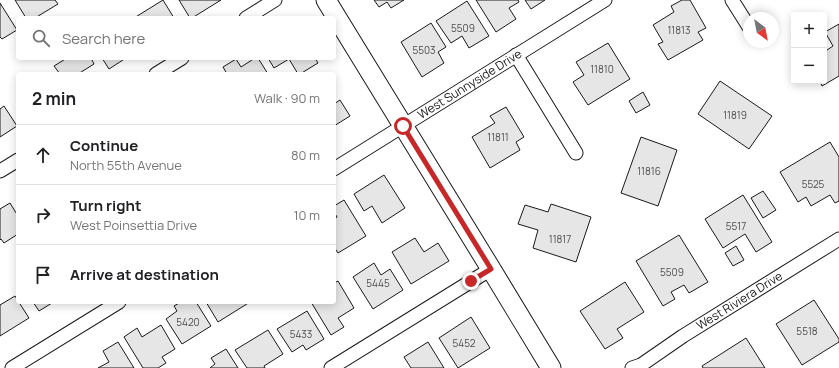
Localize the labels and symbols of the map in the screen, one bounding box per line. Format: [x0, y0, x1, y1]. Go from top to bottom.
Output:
north arrow [743, 12, 779, 48]
house number: 5509 [451, 21, 475, 35]
house number: 11813 [667, 23, 691, 37]
house number: 5503 [412, 43, 436, 57]
street label: West Sunnyside Drive [414, 45, 525, 123]
house number: 11810 [590, 62, 614, 76]
house number: 11819 [723, 108, 747, 122]
route start [394, 117, 412, 135]
house number: 11811 [487, 130, 509, 144]
house number: 11816 [637, 164, 661, 178]
house number: 5525 [802, 177, 825, 191]
house number: 5517 [726, 219, 746, 233]
house number: 11817 [549, 232, 571, 246]
house number: 5509 [660, 265, 684, 279]
street label: West Riviera Drive [693, 267, 786, 334]
route end [462, 272, 480, 290]
house number: 5445 [366, 276, 390, 290]
house number: 5420 [176, 315, 200, 329]
house number: 5518 [796, 324, 818, 338]
house number: 5433 [290, 327, 312, 341]
house number: 5452 [453, 336, 476, 350]

